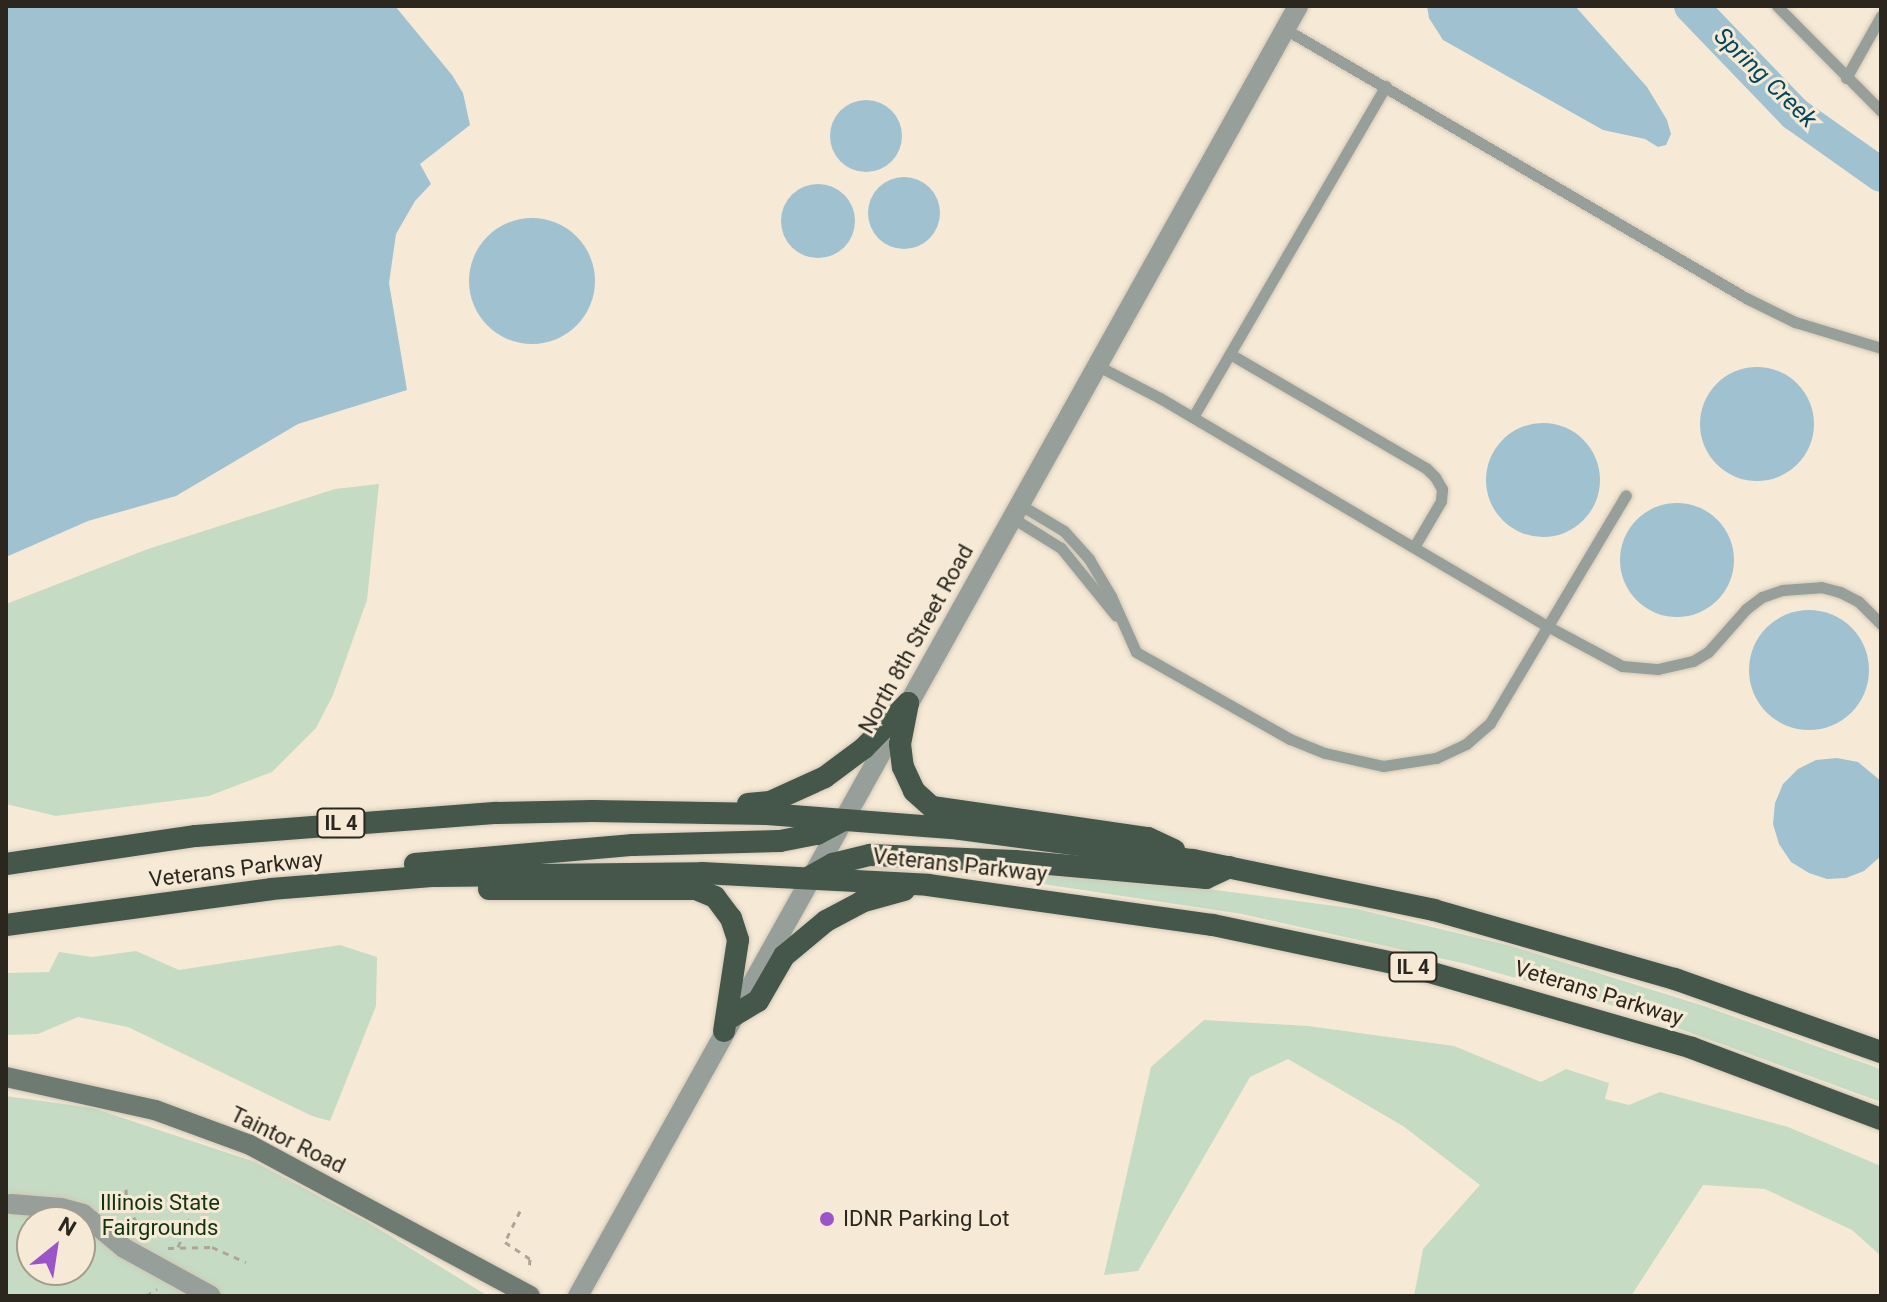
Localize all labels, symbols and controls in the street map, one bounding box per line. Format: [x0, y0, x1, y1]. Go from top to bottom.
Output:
water label: Spring Creek [1708, 22, 1822, 134]
street label: North 8th Street Road [853, 540, 979, 738]
road number: IL 4 [315, 807, 367, 839]
street label: Veterans Parkway [872, 843, 1048, 887]
street label: Veterans Parkway [147, 845, 325, 893]
road number: IL 4 [1387, 951, 1439, 983]
street label: Veterans Parkway [1511, 955, 1687, 1031]
street label: Taintor Road [226, 1101, 350, 1179]
park label: Illinois State Fairgrounds [100, 1189, 220, 1240]
north arrow [16, 1206, 96, 1286]
place label: IDNR Parking Lot [843, 1206, 1009, 1232]
marker: IDNR Parking Lot [818, 1210, 836, 1228]
text: N [54, 1212, 80, 1241]

